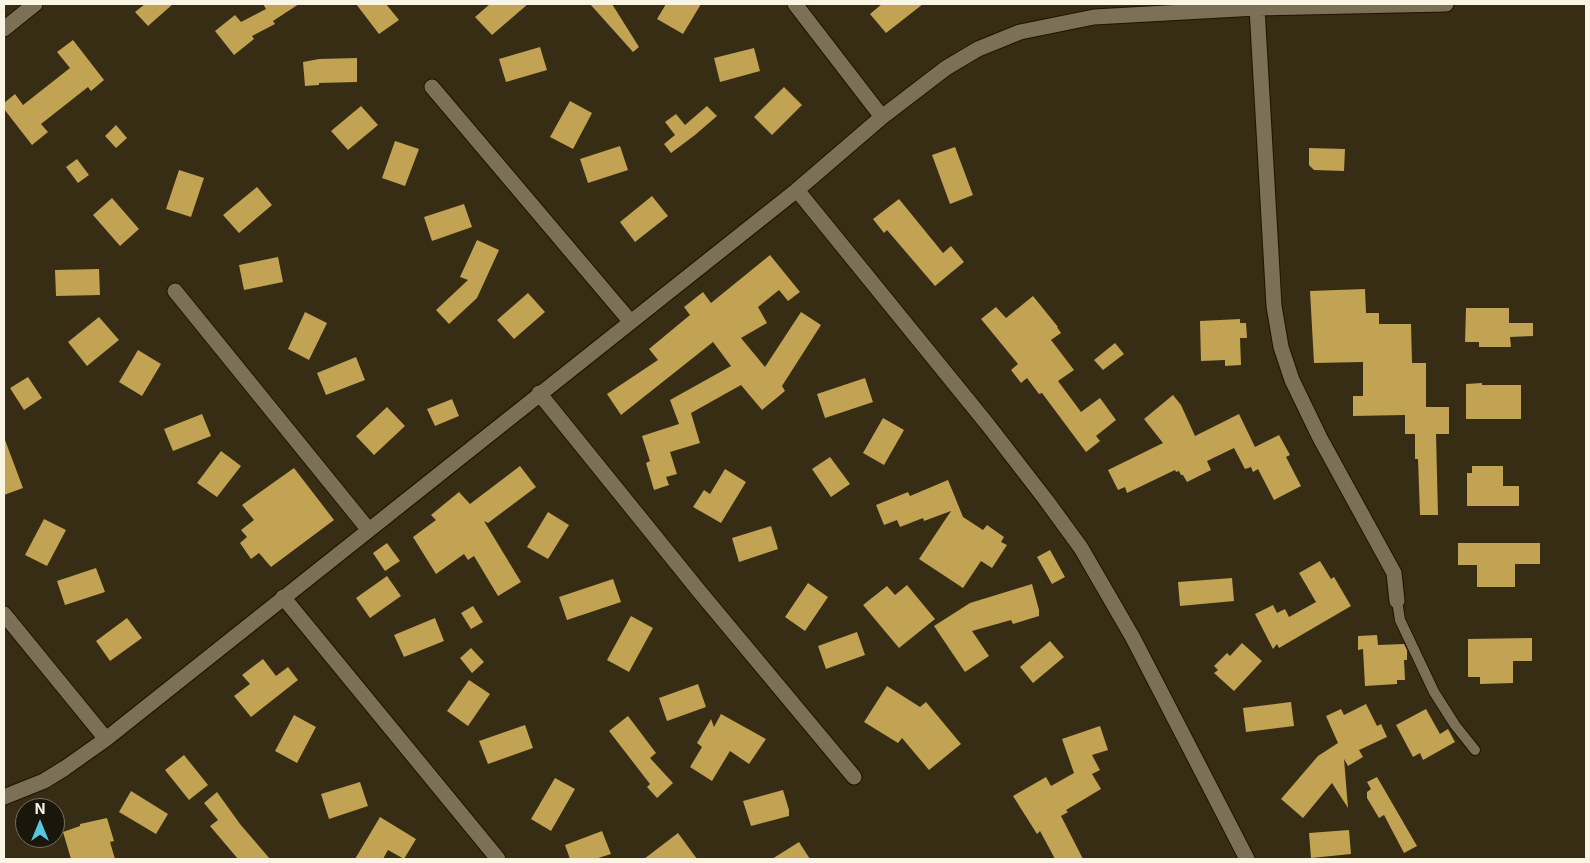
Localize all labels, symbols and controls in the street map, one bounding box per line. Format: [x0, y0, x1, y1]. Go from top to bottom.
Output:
north arrow [15, 798, 65, 848]
text: N [35, 800, 45, 817]

